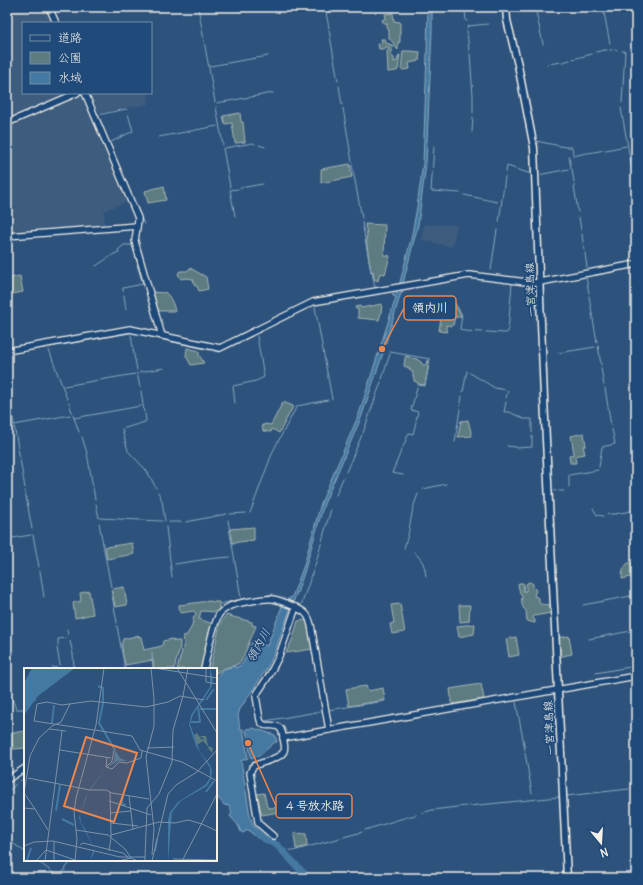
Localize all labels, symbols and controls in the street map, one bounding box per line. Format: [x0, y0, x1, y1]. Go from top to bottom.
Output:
legend [22, 22, 152, 94]
text: 道路 [58, 30, 82, 45]
text: 公園 [58, 50, 82, 65]
text: 水域 [58, 70, 82, 85]
street label: 一宮津島線 [522, 262, 538, 318]
callout: 領内川 [404, 296, 456, 320]
text: 領内川 [412, 300, 448, 315]
water label: 領内川 [243, 626, 273, 664]
inset map [24, 668, 217, 861]
street label: 一宮津島線 [541, 700, 557, 756]
callout: ４号放水路 [276, 794, 352, 818]
text: ４号放水路 [284, 798, 344, 813]
north arrow [581, 823, 621, 863]
text: N [598, 845, 610, 860]

